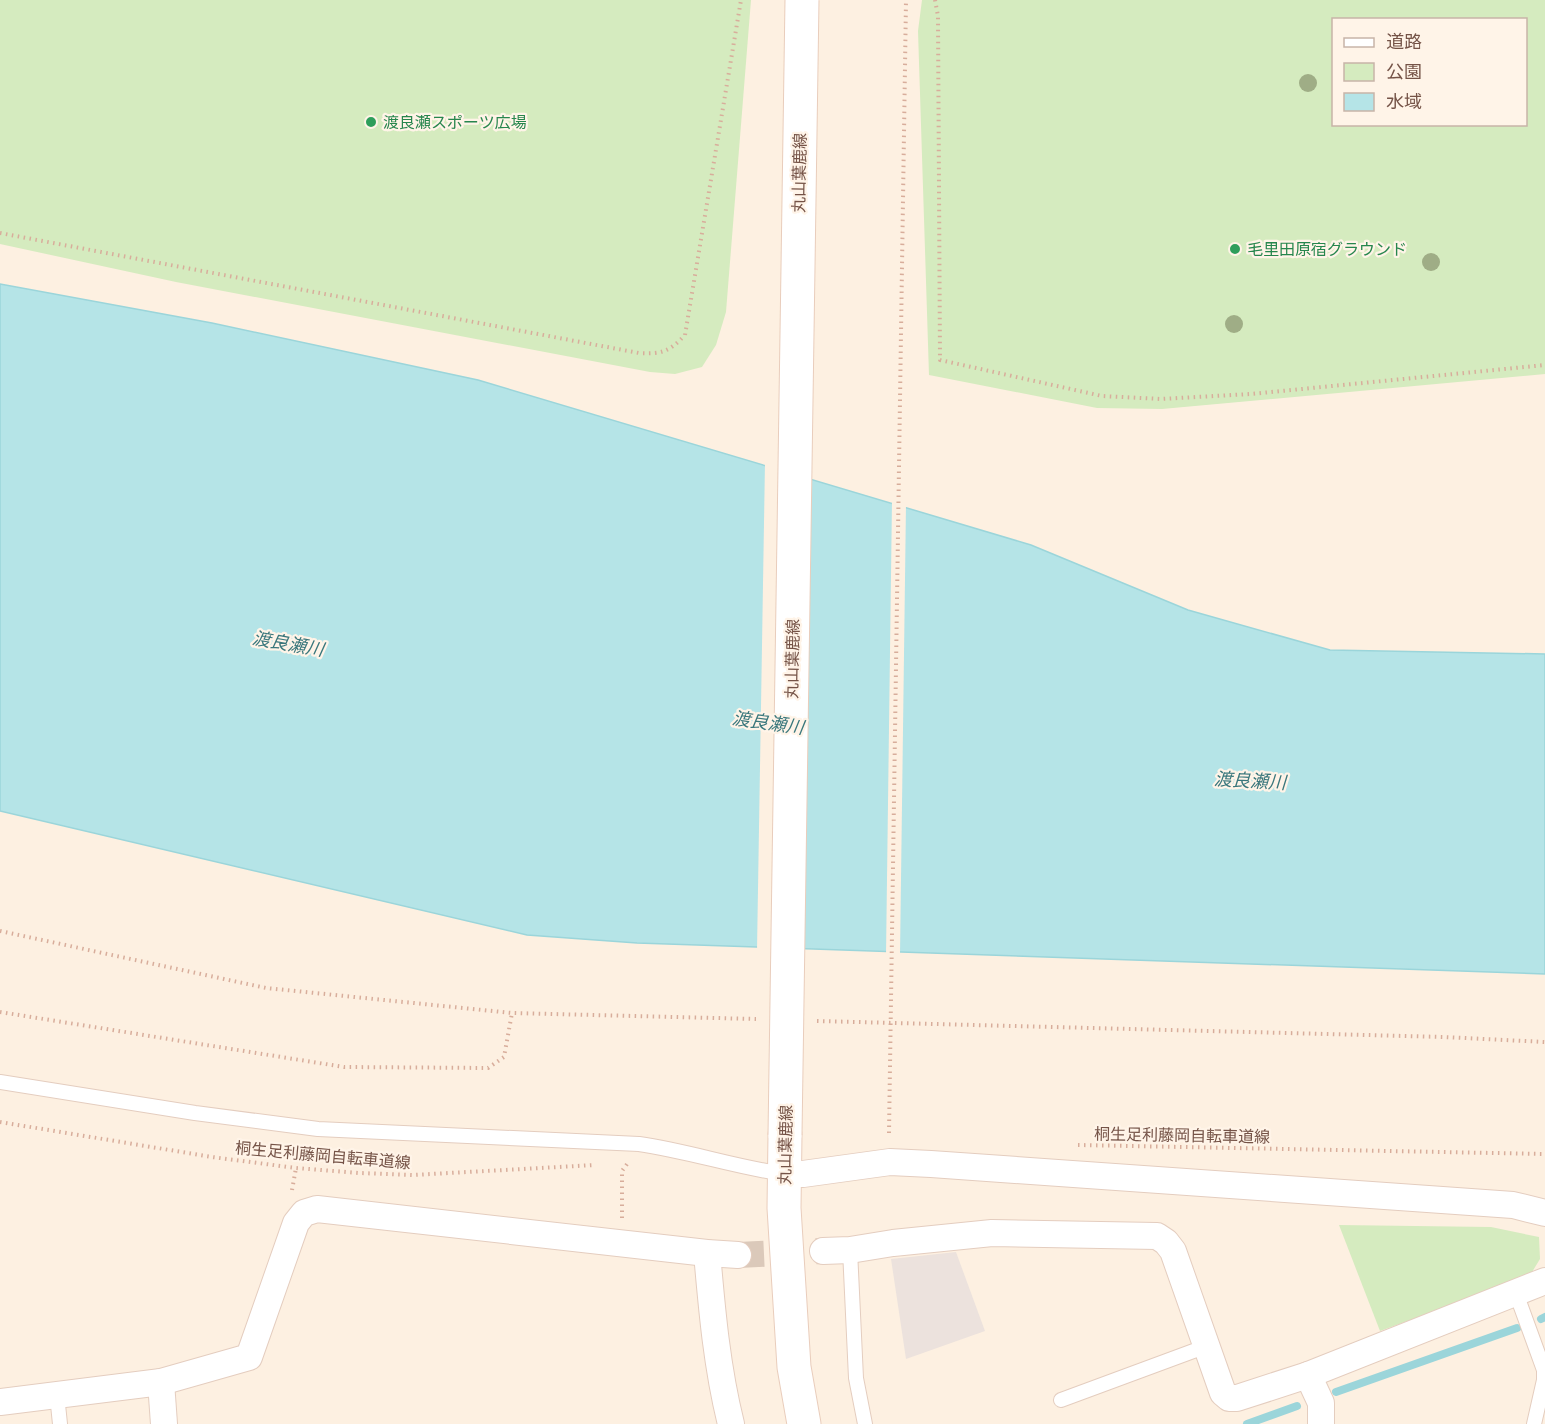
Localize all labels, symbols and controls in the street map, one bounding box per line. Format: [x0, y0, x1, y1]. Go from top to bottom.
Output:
legend [1332, 18, 1527, 126]
text: 道路 [1386, 30, 1422, 53]
text: 公園 [1386, 60, 1422, 83]
text: 水域 [1386, 90, 1422, 113]
place label: 渡良瀬スポーツ広場 [383, 112, 527, 132]
marker: 渡良瀬スポーツ広場 [364, 115, 378, 129]
street label: 丸山葉鹿線 [788, 133, 810, 213]
place label: 毛里田原宿グラウンド [1247, 239, 1407, 259]
marker: 毛里田原宿グラウンド [1228, 242, 1242, 256]
street label: 丸山葉鹿線 [781, 619, 803, 699]
water label: 渡良瀬川 [251, 626, 328, 661]
water label: 渡良瀬川 [731, 706, 807, 739]
water label: 渡良瀬川 [1213, 767, 1289, 794]
street label: 丸山葉鹿線 [774, 1105, 796, 1185]
street label: 桐生足利藤岡自転車道線 [1094, 1123, 1270, 1147]
street label: 桐生足利藤岡自転車道線 [234, 1137, 412, 1173]

